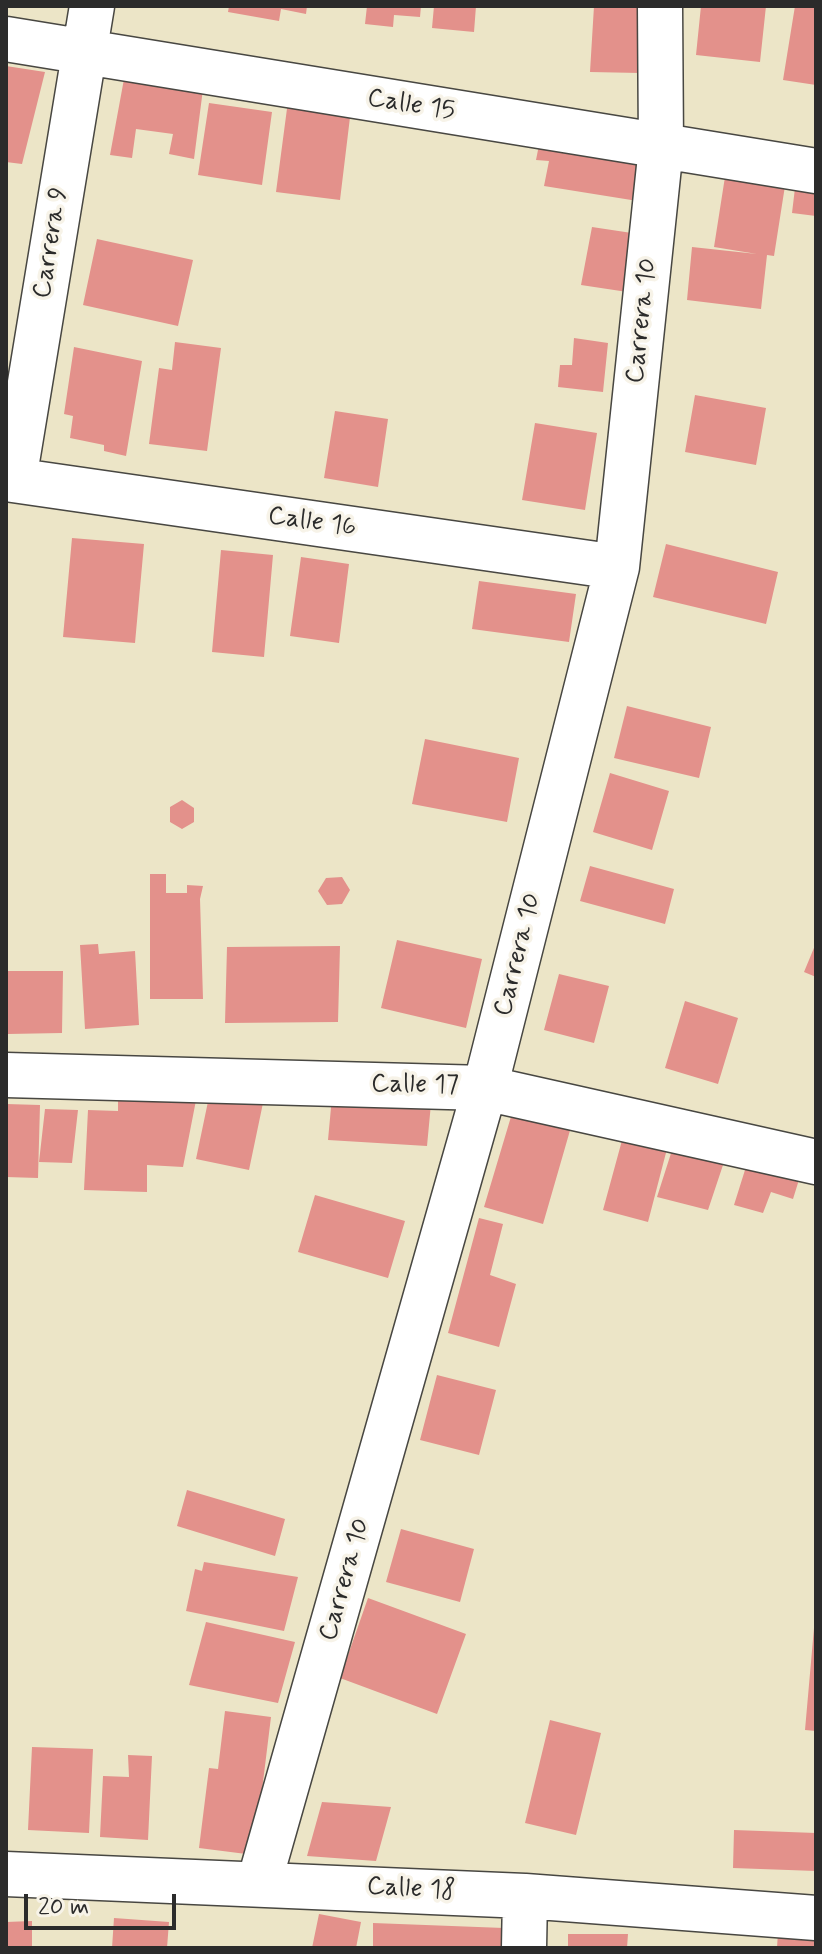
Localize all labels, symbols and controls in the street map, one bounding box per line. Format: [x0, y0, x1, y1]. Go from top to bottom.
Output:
street label: Calle 15 [365, 84, 457, 128]
street label: Carrera 9 [28, 185, 76, 301]
street label: Carrera 10 [621, 257, 665, 385]
street label: Calle 16 [266, 501, 358, 545]
street label: Carrera 10 [489, 890, 549, 1020]
street label: Calle 17 [371, 1070, 459, 1102]
street label: Carrera 10 [314, 1515, 378, 1645]
street label: Calle 18 [366, 1872, 456, 1908]
scale bar [28, 1878, 180, 1928]
text: 20 m [38, 1892, 89, 1923]

